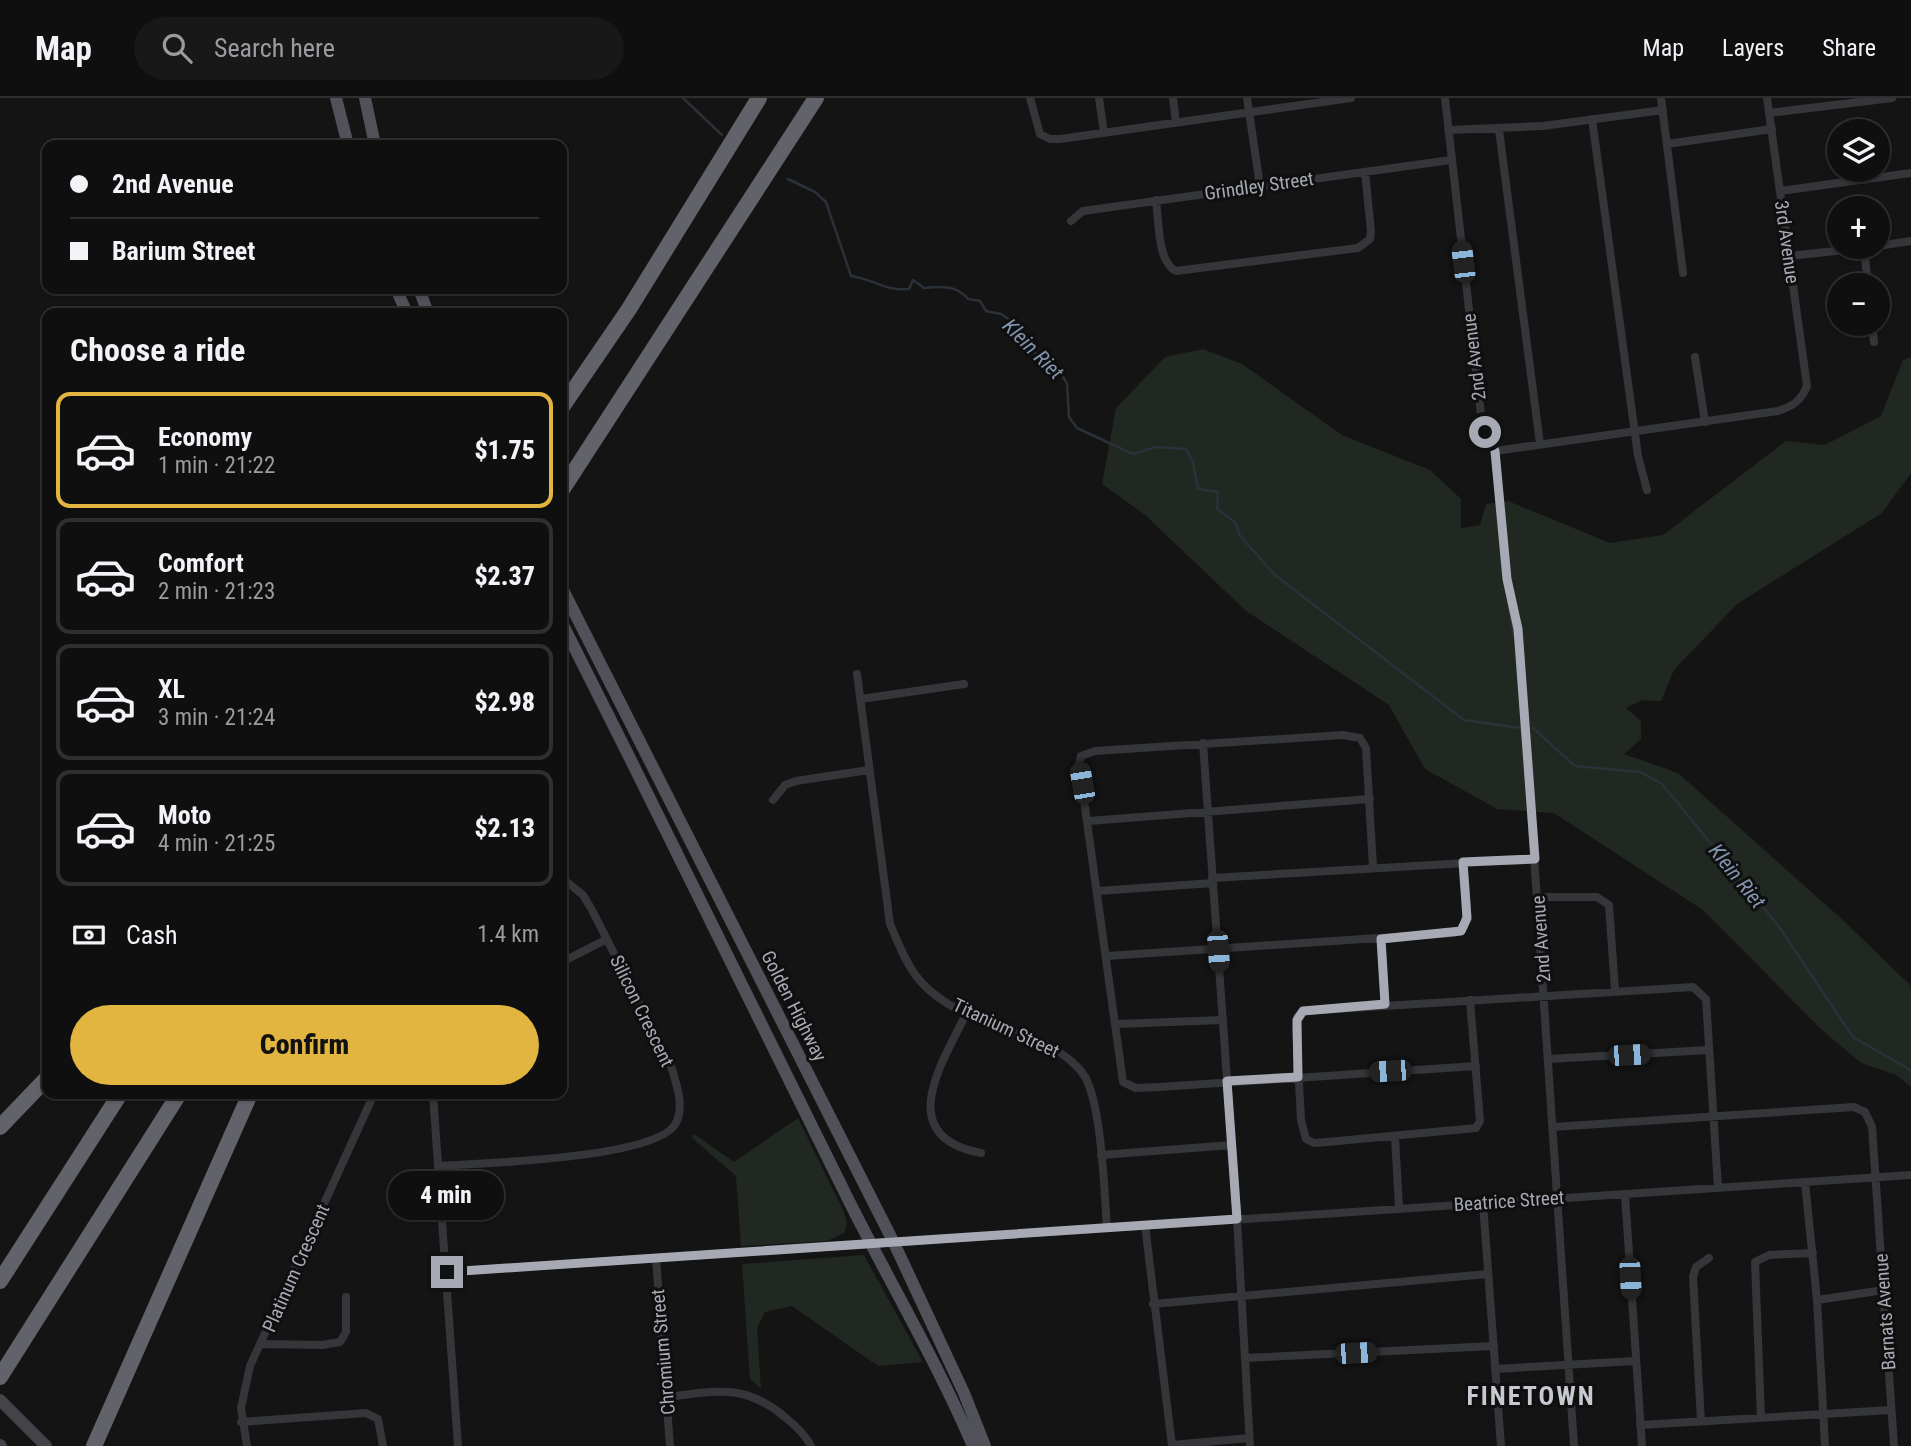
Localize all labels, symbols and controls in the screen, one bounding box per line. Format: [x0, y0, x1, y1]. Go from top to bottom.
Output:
search box [134, 17, 624, 80]
text: Map [35, 29, 92, 68]
icon: search [158, 29, 196, 67]
text: Search here [214, 33, 335, 63]
text: Map [1643, 34, 1684, 62]
text: Layers [1722, 34, 1784, 62]
text: Share [1822, 34, 1876, 62]
map controls [1827, 119, 1890, 336]
button: layers [1827, 119, 1890, 182]
street label: Grindley Street [1203, 167, 1315, 205]
text: 2nd Avenue [112, 169, 234, 199]
button: + [1827, 196, 1890, 259]
street label: 3rd Avenue [1770, 199, 1804, 285]
text: Barium Street [112, 236, 255, 266]
car [1451, 240, 1476, 284]
button: − [1827, 273, 1890, 336]
street label: 2nd Avenue [1457, 312, 1491, 402]
water label: Klein Riet [998, 314, 1069, 385]
text: Choose a ride [70, 331, 245, 369]
route start [1469, 416, 1501, 448]
icon: car [74, 419, 137, 482]
text: Economy [158, 422, 252, 452]
text: $1.75 [474, 435, 535, 465]
text: 1 min · 21:22 [158, 452, 275, 479]
icon: car [74, 545, 137, 608]
text: Comfort [158, 548, 244, 578]
text: $2.37 [474, 561, 535, 591]
text: 2 min · 21:23 [158, 578, 275, 605]
icon: car [74, 671, 137, 734]
text: XL [158, 674, 185, 704]
text: $2.98 [474, 687, 535, 717]
text: 3 min · 21:24 [158, 704, 275, 731]
car [1069, 760, 1096, 806]
icon: car [74, 797, 137, 860]
text: Moto [158, 800, 211, 830]
text: $2.13 [474, 813, 535, 843]
text: 4 min · 21:25 [158, 830, 275, 857]
water label: Klein Riet [1704, 839, 1771, 914]
street label: 2nd Avenue [1526, 895, 1556, 983]
icon: cash [70, 916, 108, 954]
text: Cash [126, 920, 178, 950]
text: 1.4 km [477, 921, 539, 948]
car [1207, 929, 1230, 973]
street label: Golden Highway [756, 947, 832, 1065]
street label: Silicon Crescent [605, 951, 679, 1071]
street label: Titanium Street [949, 993, 1063, 1063]
button: Confirm [70, 1005, 539, 1085]
car [1608, 1043, 1651, 1067]
car [1369, 1059, 1412, 1083]
callout: 4 min [389, 1170, 505, 1220]
text: 4 min [420, 1182, 472, 1209]
street label: Beatrice Street [1453, 1186, 1565, 1216]
street label: Platinum Crescent [258, 1201, 334, 1335]
street label: Barnats Avenue [1869, 1253, 1901, 1371]
route end [431, 1256, 463, 1288]
car [1619, 1256, 1642, 1300]
street label: Chromium Street [646, 1288, 680, 1416]
car [1335, 1341, 1378, 1365]
district label: FINETOWN [1466, 1381, 1596, 1411]

